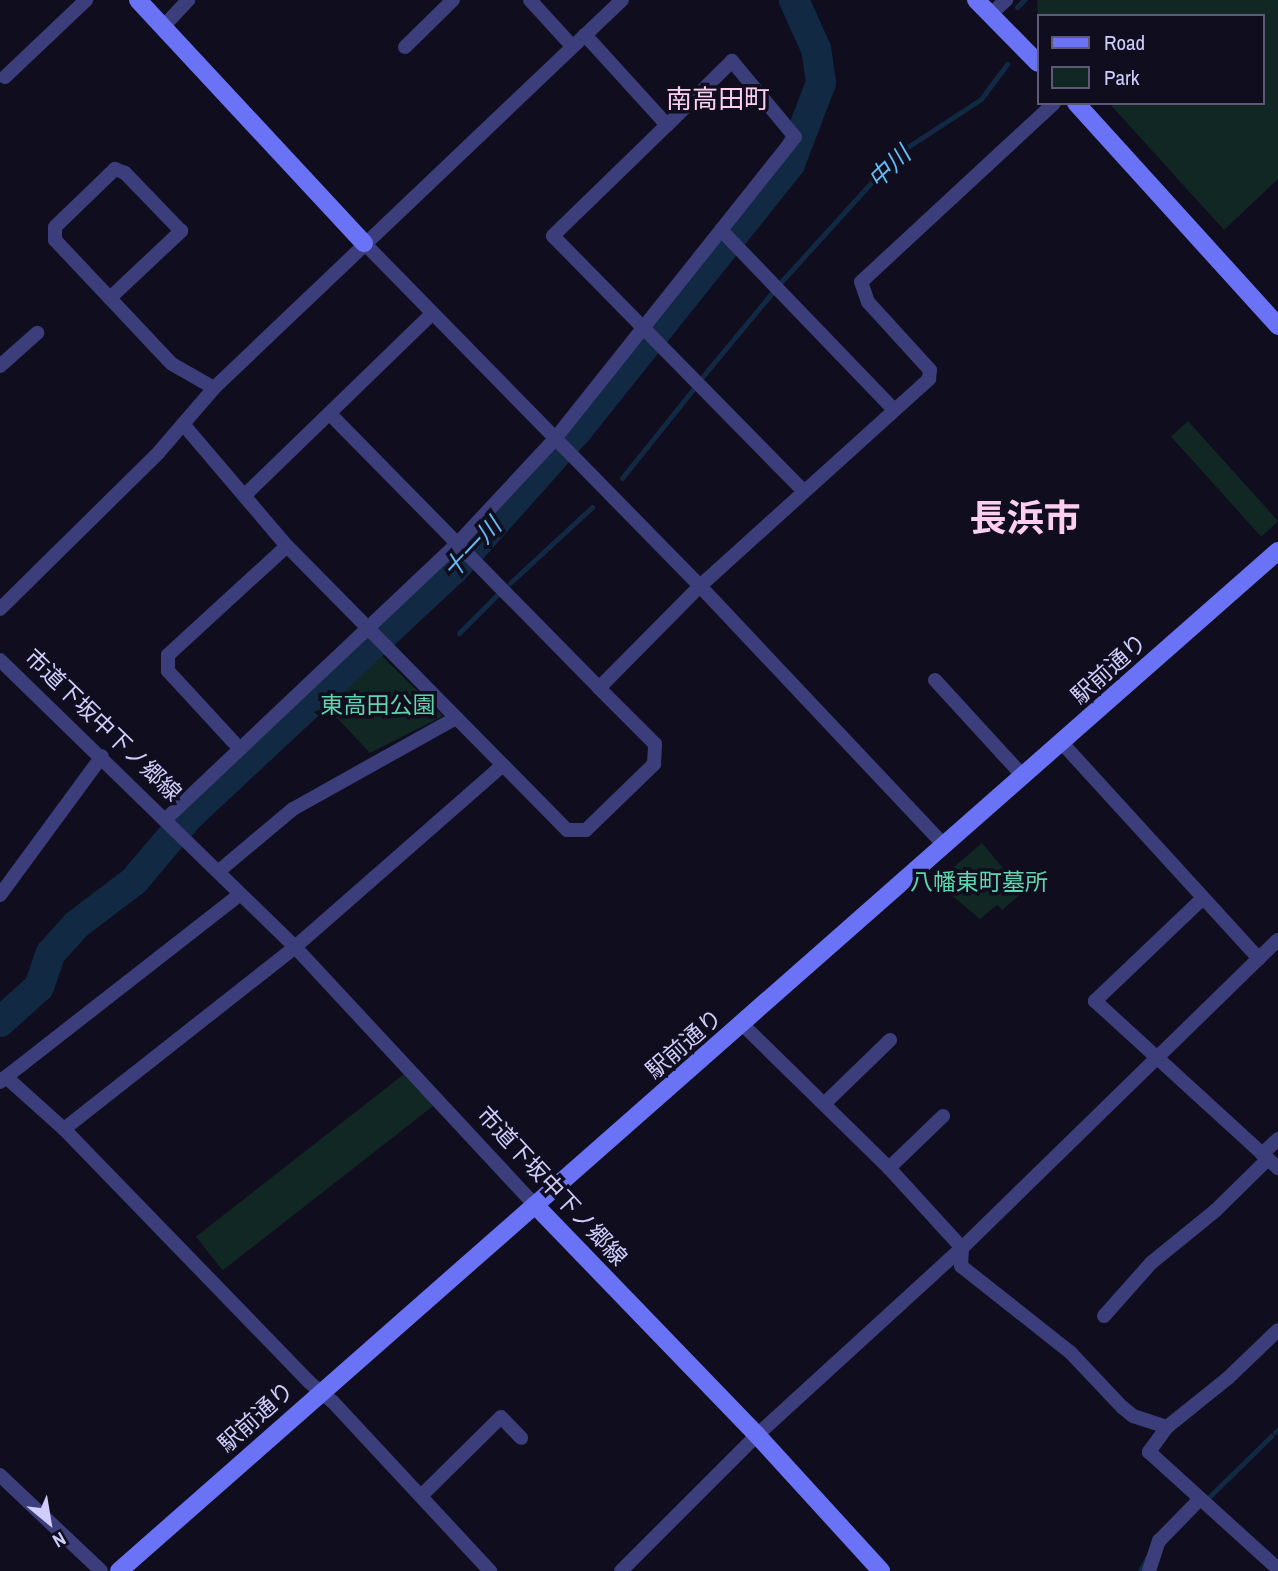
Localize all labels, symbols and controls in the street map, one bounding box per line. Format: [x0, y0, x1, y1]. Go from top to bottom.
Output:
legend [1036, 14, 1264, 105]
text: Road [1104, 28, 1145, 57]
text: Park [1104, 63, 1139, 92]
district label: 南高田町 [666, 83, 770, 115]
water label: 中川 [862, 140, 916, 194]
district label: 長浜市 [970, 496, 1080, 540]
water label: 十一川 [437, 512, 507, 584]
street label: 駅前通り [1066, 628, 1152, 710]
street label: 市道下坂中下ノ郷線 [19, 643, 187, 807]
park label: 東高田公園 [321, 691, 435, 719]
park label: 八幡東町墓所 [910, 868, 1048, 896]
street label: 駅前通り [640, 1003, 728, 1085]
street label: 市道下坂中下ノ郷線 [471, 1101, 633, 1271]
street label: 駅前通り [213, 1376, 299, 1458]
north arrow [14, 1487, 84, 1557]
text: N [48, 1526, 71, 1554]

